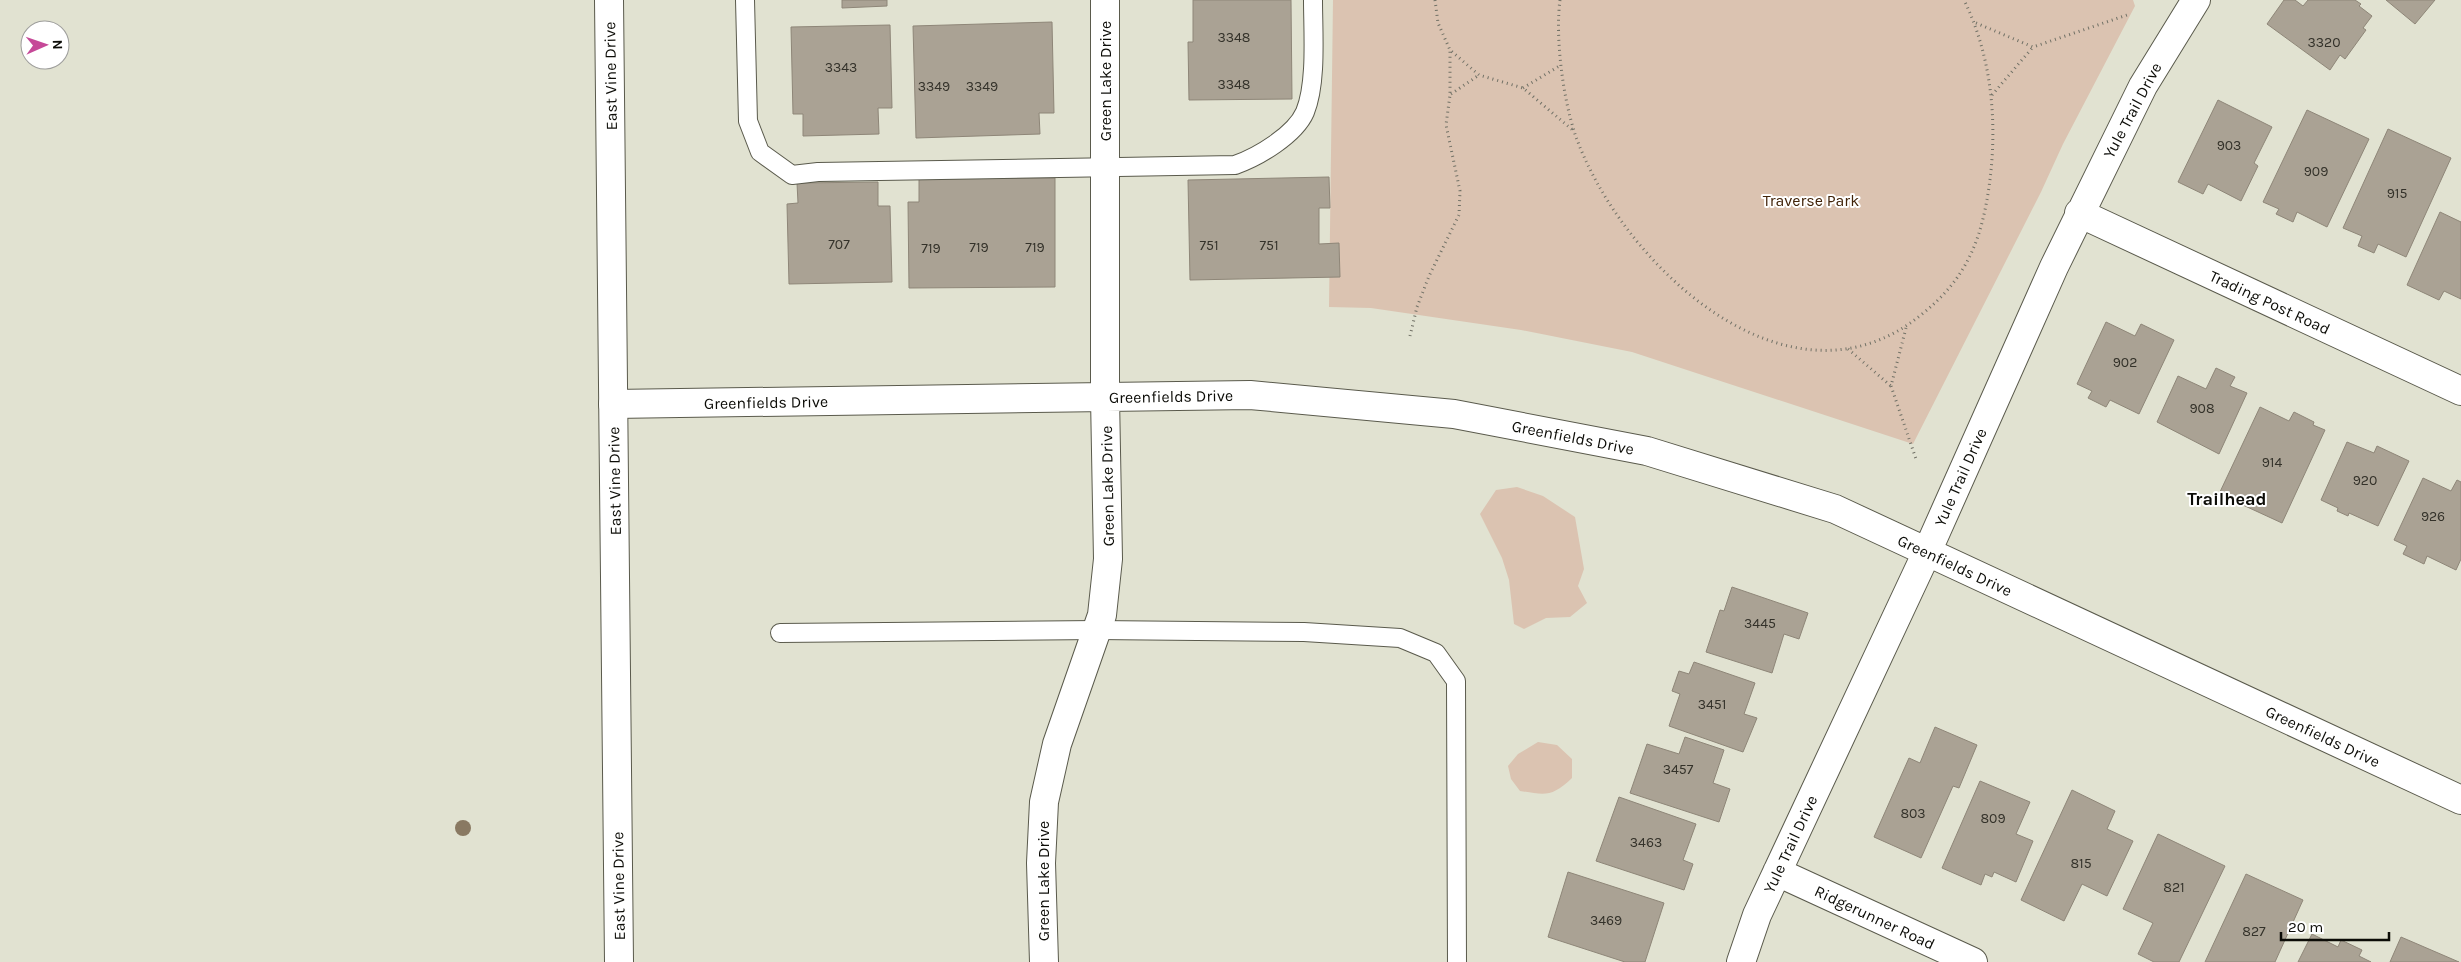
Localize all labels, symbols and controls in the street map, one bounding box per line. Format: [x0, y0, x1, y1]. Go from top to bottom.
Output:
north arrow [20, 20, 70, 70]
street label: East Vine Drive [600, 21, 621, 131]
street label: Green Lake Drive [1096, 21, 1115, 141]
house number: 3348 [1218, 29, 1250, 46]
house number: 3320 [2308, 34, 2340, 51]
text: N [49, 39, 66, 50]
house number: 3343 [825, 59, 857, 76]
street label: Yule Trail Drive [2099, 59, 2166, 161]
house number: 3348 [1218, 76, 1250, 93]
house number: 3349 [918, 78, 950, 95]
house number: 3349 [966, 78, 998, 95]
house number: 903 [2217, 137, 2241, 154]
house number: 909 [2304, 163, 2328, 180]
house number: 915 [2387, 185, 2407, 202]
park label: Traverse Park [1763, 191, 1859, 210]
house number: 707 [828, 236, 850, 253]
house number: 751 [1199, 237, 1219, 254]
house number: 751 [1259, 237, 1279, 254]
house number: 719 [969, 239, 989, 256]
house number: 719 [1025, 239, 1045, 256]
house number: 719 [921, 240, 941, 257]
street label: Trading Post Road [2206, 266, 2333, 339]
house number: 902 [2113, 354, 2137, 371]
street label: Greenfields Drive [1109, 386, 1233, 407]
street label: Greenfields Drive [704, 392, 828, 413]
house number: 908 [2189, 400, 2215, 417]
street label: Greenfields Drive [1510, 416, 1636, 459]
street label: Green Lake Drive [1097, 425, 1118, 546]
street label: Yule Trail Drive [1930, 425, 1991, 529]
street label: East Vine Drive [604, 426, 625, 536]
house number: 914 [2262, 454, 2282, 471]
house number: 920 [2353, 472, 2377, 489]
district label: Trailhead [2187, 488, 2267, 510]
house number: 926 [2421, 508, 2445, 525]
street label: Greenfields Drive [1894, 531, 2015, 600]
house number: 3445 [1744, 615, 1776, 632]
house number: 3451 [1698, 696, 1726, 713]
street label: Greenfields Drive [2262, 702, 2383, 771]
house number: 3457 [1663, 761, 1694, 778]
street label: Yule Trail Drive [1759, 792, 1821, 896]
house number: 803 [1900, 805, 1926, 822]
house number: 809 [1980, 810, 2006, 827]
street label: Green Lake Drive [1034, 821, 1053, 941]
street label: East Vine Drive [608, 831, 629, 941]
house number: 3463 [1630, 834, 1662, 851]
house number: 815 [2070, 855, 2092, 872]
house number: 821 [2163, 879, 2185, 896]
street label: Ridgerunner Road [1812, 881, 1938, 954]
scale bar [2281, 910, 2388, 942]
house number: 3469 [1590, 912, 1622, 929]
text: 20 m [2288, 918, 2323, 936]
house number: 827 [2242, 923, 2266, 940]

